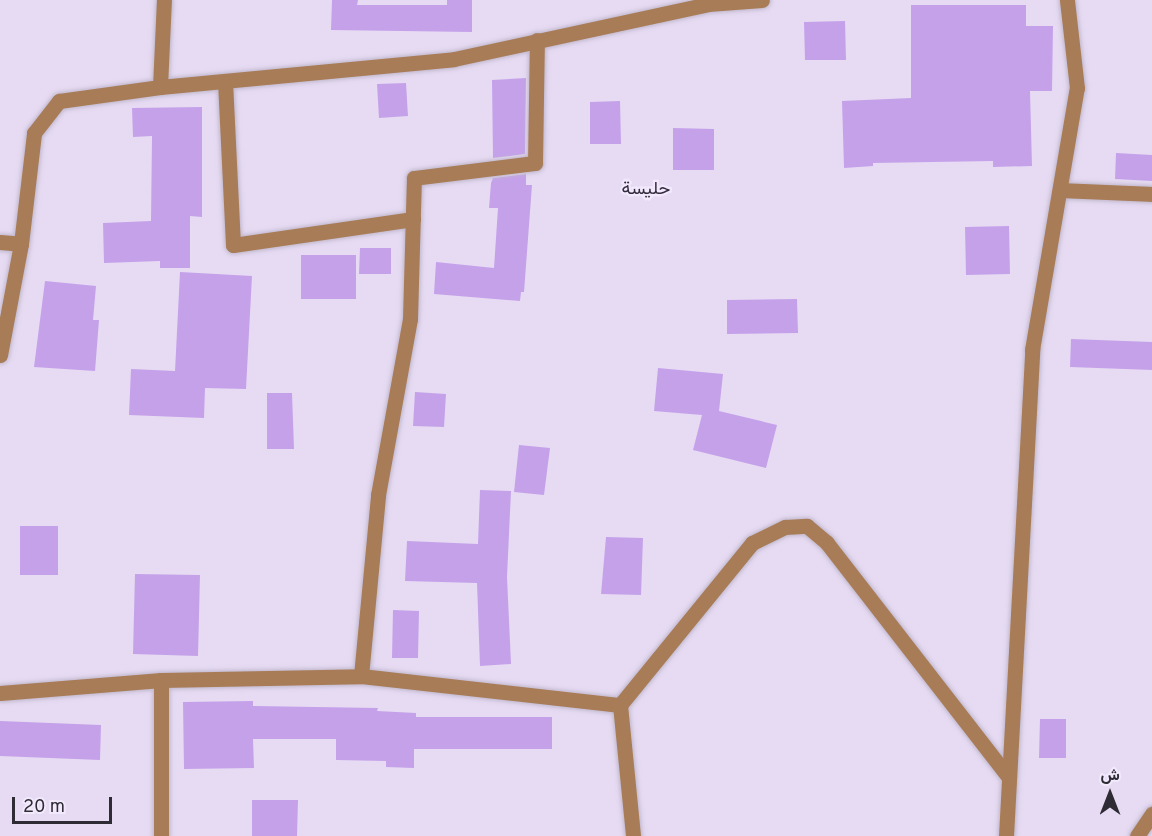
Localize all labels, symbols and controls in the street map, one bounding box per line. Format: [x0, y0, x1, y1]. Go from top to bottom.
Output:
district label: حليسة [622, 179, 670, 201]
north arrow [1080, 764, 1140, 824]
text: ش [1100, 766, 1120, 786]
scale bar [15, 785, 116, 823]
text: 20 m [23, 796, 65, 819]

